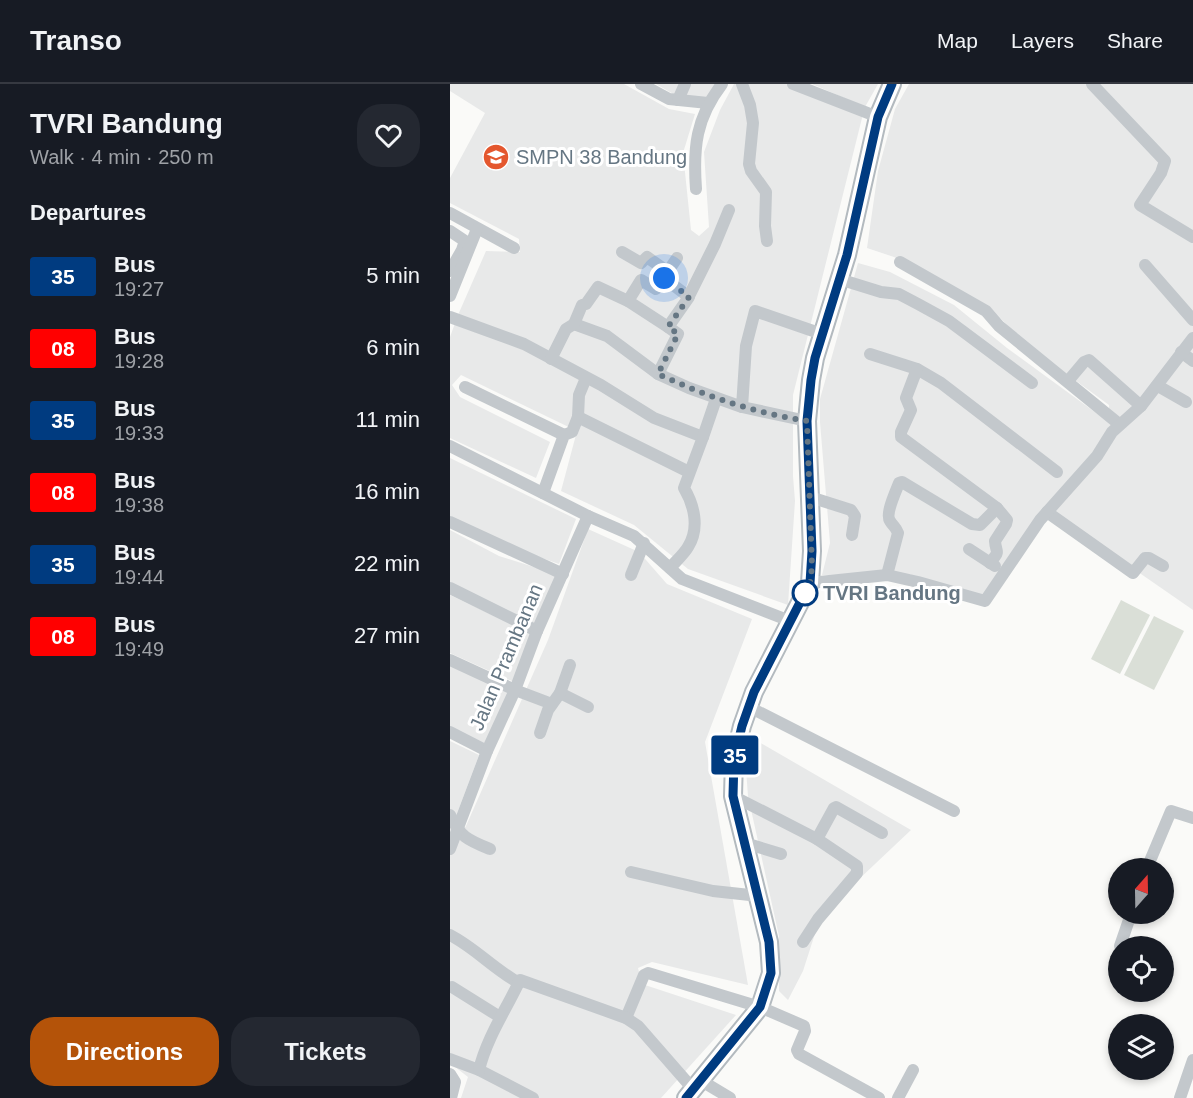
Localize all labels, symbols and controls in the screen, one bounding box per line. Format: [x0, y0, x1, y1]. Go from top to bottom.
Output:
text: Transo [30, 25, 122, 56]
text: Map [937, 29, 978, 52]
text: Layers [1011, 29, 1074, 52]
text: Share [1107, 29, 1163, 52]
button: heart [357, 104, 420, 167]
text: TVRI Bandung [30, 108, 223, 139]
school or university icon: SMPN 38 Bandung [481, 142, 511, 172]
text: Walk · 4 min · 250 m [30, 146, 214, 168]
place label: SMPN 38 Bandung [516, 146, 687, 168]
text: Departures [30, 200, 146, 225]
text: Bus [114, 252, 156, 277]
text: 5 min [366, 263, 420, 288]
your location [649, 263, 679, 293]
text: 35 [51, 265, 75, 288]
text: 19:27 [114, 278, 164, 300]
text: Bus [114, 324, 156, 349]
text: 6 min [366, 335, 420, 360]
text: 08 [51, 337, 75, 360]
text: 19:28 [114, 350, 164, 372]
text: Bus [114, 396, 156, 421]
text: 11 min [356, 407, 420, 432]
text: 35 [51, 409, 75, 432]
text: 19:33 [114, 422, 164, 444]
text: Bus [114, 468, 156, 493]
text: 16 min [354, 479, 420, 504]
text: 08 [51, 481, 75, 504]
text: 19:38 [114, 494, 164, 516]
text: Bus [114, 540, 156, 565]
text: 22 min [354, 551, 420, 576]
text: 35 [51, 553, 75, 576]
text: 19:44 [114, 566, 164, 588]
marker: TVRI Bandung [792, 580, 818, 606]
street label: Jalan Prambanan [465, 581, 547, 733]
place label: TVRI Bandung [823, 582, 961, 604]
text: Bus [114, 612, 156, 637]
text: 27 min [354, 623, 420, 648]
text: 08 [51, 625, 75, 648]
text: 19:49 [114, 638, 164, 660]
line badge: 35 [708, 736, 762, 774]
text: 35 [723, 744, 747, 767]
north arrow [1108, 858, 1174, 924]
map controls [1108, 858, 1174, 1080]
button: locate [1108, 936, 1174, 1002]
button: layers [1108, 1014, 1174, 1080]
button: Directions [30, 1017, 219, 1086]
button: Tickets [231, 1017, 420, 1086]

